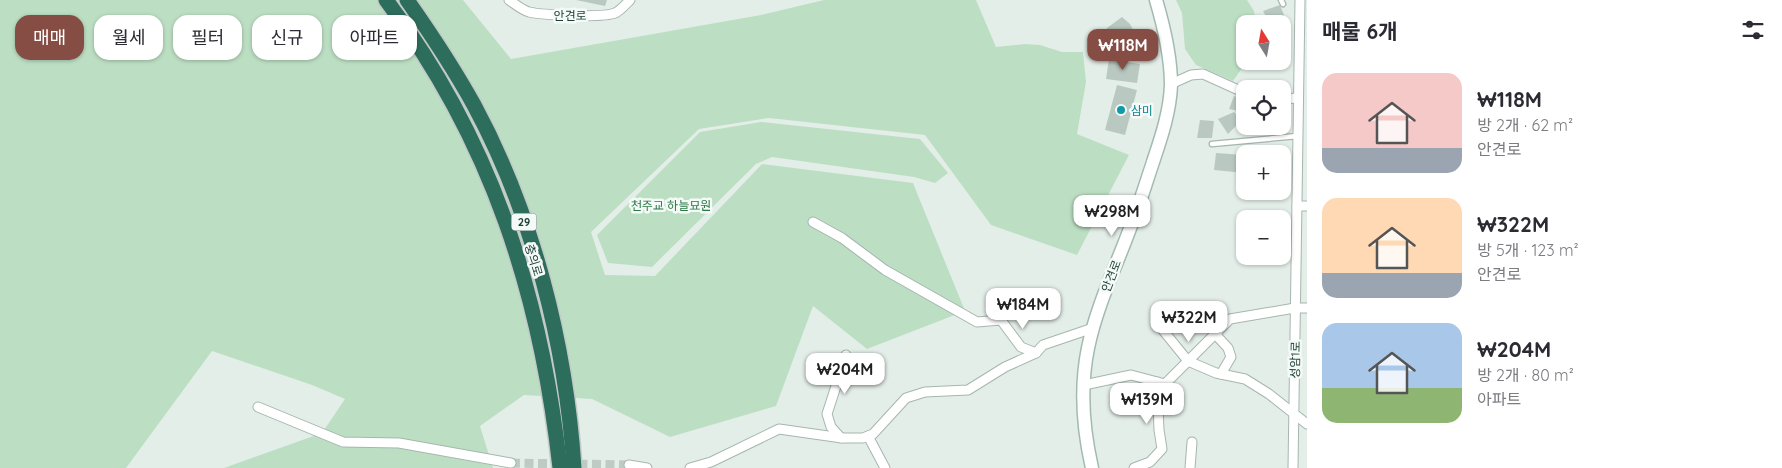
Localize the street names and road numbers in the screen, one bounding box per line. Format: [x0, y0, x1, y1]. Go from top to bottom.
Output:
street label: 안견로 [553, 8, 587, 23]
road number: 29 [512, 213, 536, 230]
street label: 충의로 [522, 242, 546, 278]
street label: 안견로 [1098, 258, 1124, 294]
street label: 성암1로 [1287, 341, 1303, 379]

